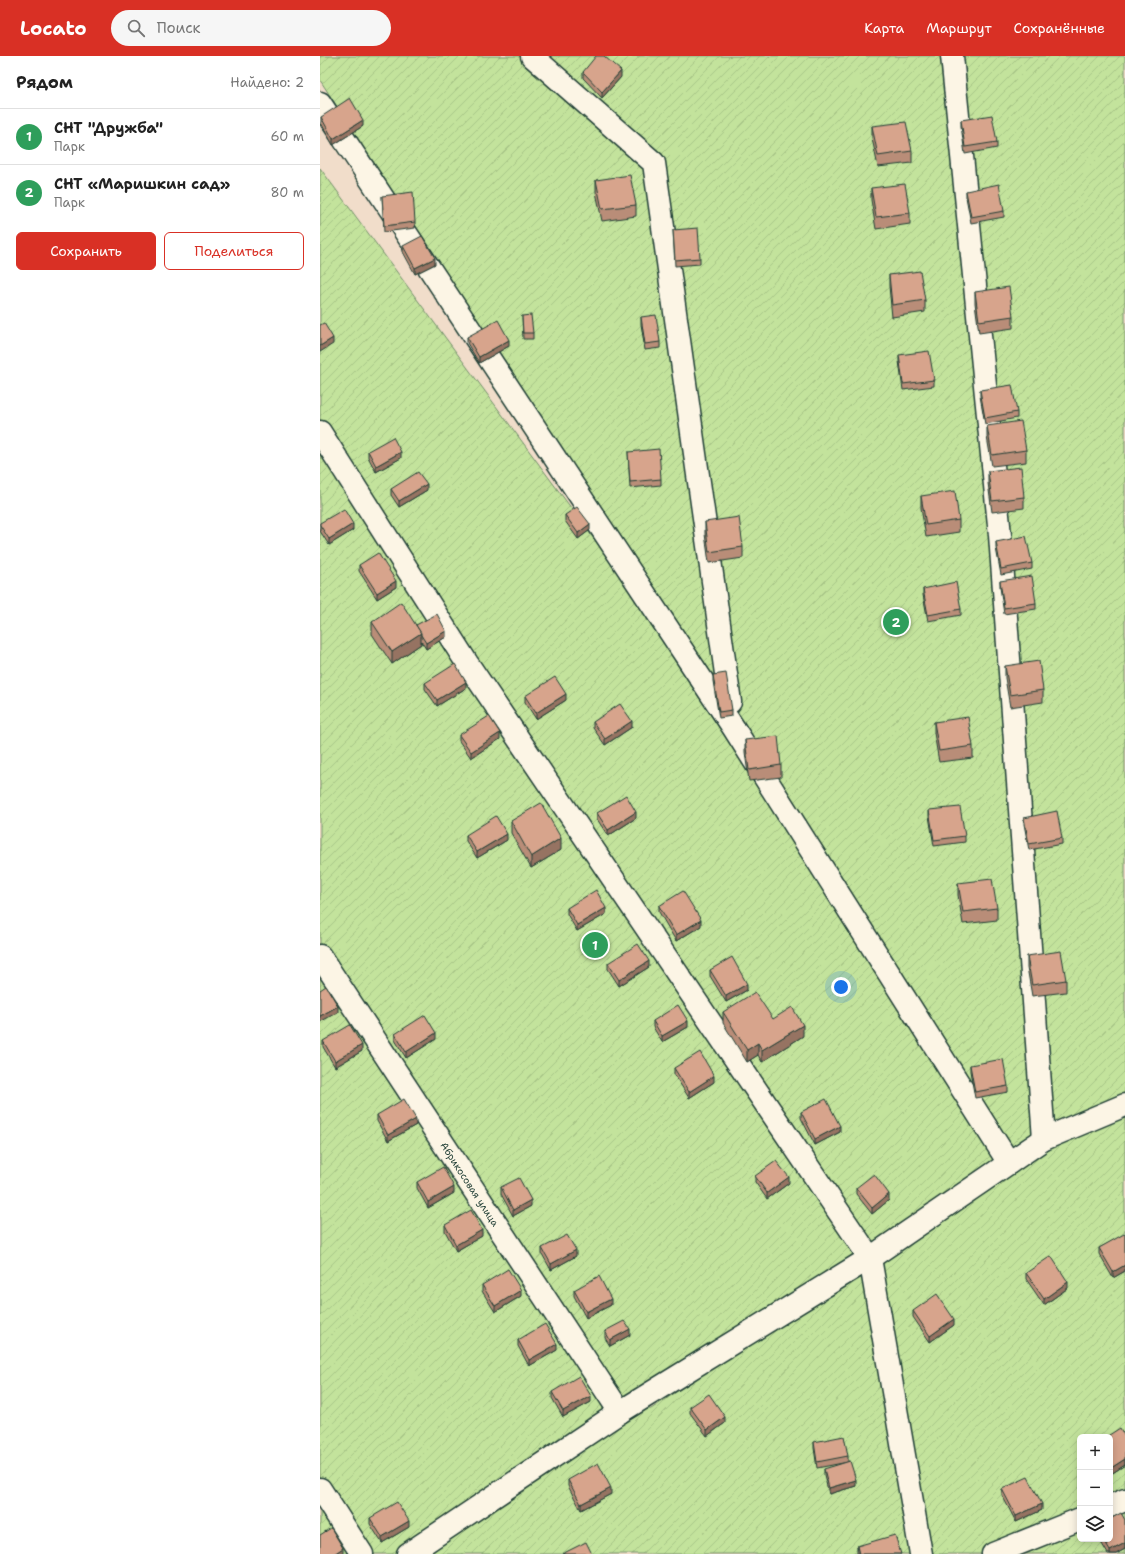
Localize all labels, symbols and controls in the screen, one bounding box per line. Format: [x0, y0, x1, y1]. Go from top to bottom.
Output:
search box [111, 10, 391, 46]
text: Locato [20, 16, 87, 41]
icon: search [125, 17, 147, 39]
text: Поиск [157, 18, 200, 38]
text: Карта [864, 19, 904, 37]
text: Маршрут [926, 19, 992, 37]
text: Сохранённые [1014, 19, 1105, 37]
text: Рядом [16, 71, 73, 93]
text: Найдено: 2 [230, 74, 304, 91]
text: СНТ "Дружба" [54, 118, 163, 138]
text: 1 [26, 128, 32, 145]
text: 60 m [271, 128, 304, 145]
text: Парк [54, 138, 85, 155]
text: СНТ «Маришкин сад» [54, 174, 230, 194]
text: 2 [24, 184, 34, 201]
text: 80 m [270, 184, 304, 201]
text: Парк [54, 194, 85, 211]
button: Сохранить [16, 232, 156, 270]
button: Поделиться [164, 232, 304, 270]
pin: 2 [883, 607, 909, 637]
pin: 1 [582, 930, 608, 960]
your location [831, 977, 851, 997]
street label: Абрикосовая улица [437, 1140, 502, 1230]
map controls [1077, 1434, 1113, 1542]
button: + [1077, 1434, 1113, 1470]
button: − [1077, 1470, 1113, 1506]
button: layers [1077, 1506, 1113, 1542]

